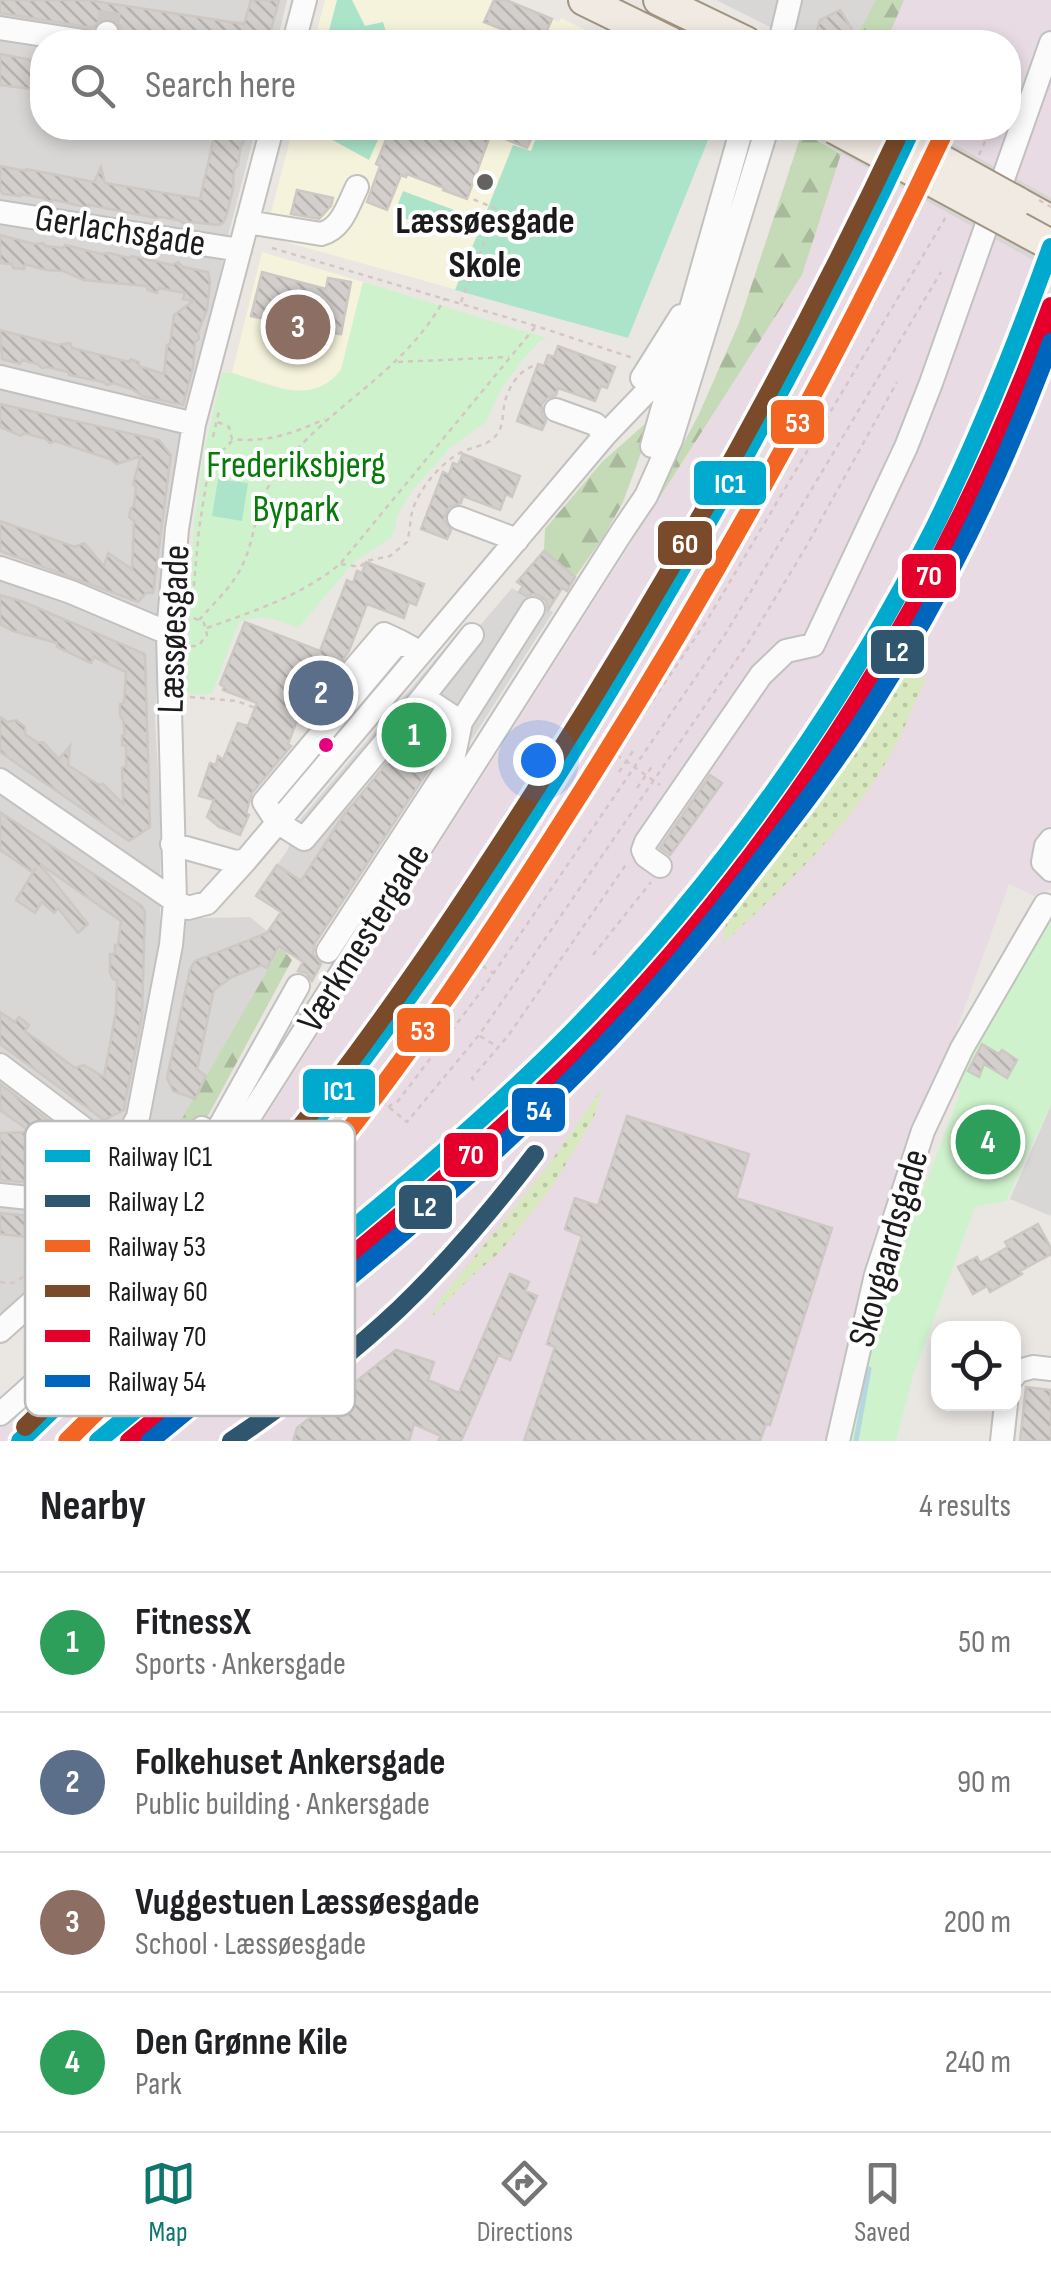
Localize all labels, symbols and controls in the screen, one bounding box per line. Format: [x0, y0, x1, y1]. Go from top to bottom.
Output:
search box [30, 30, 1021, 140]
icon: search [65, 58, 120, 113]
text: Search here [145, 63, 296, 108]
marker: Læssøesgade Skole [474, 171, 496, 193]
street label: Gerlachsgade [31, 195, 209, 267]
place label: Læssøesgade Skole [395, 199, 575, 288]
pin: 3 [266, 290, 330, 364]
line badge: 53 [769, 398, 826, 446]
text: 53 [786, 407, 810, 440]
park label: Frederiksbjerg Bypark [206, 443, 386, 532]
line badge: IC1 [692, 459, 768, 507]
text: IC1 [714, 468, 746, 501]
line badge: 60 [656, 519, 714, 567]
text: 60 [672, 528, 698, 561]
street label: Læssøesgade [149, 544, 199, 714]
line badge: 70 [900, 552, 958, 600]
text: 70 [916, 560, 942, 593]
line badge: L2 [869, 628, 926, 676]
text: L2 [885, 636, 909, 669]
pin: 2 [288, 656, 354, 730]
pin: 1 [382, 698, 446, 772]
unlabelled marker [316, 735, 336, 755]
your location [513, 735, 564, 786]
street label: Værkmestergade [288, 835, 440, 1041]
line badge: 53 [395, 1006, 452, 1054]
text: 53 [411, 1015, 435, 1048]
line badge: IC1 [301, 1067, 377, 1115]
text: IC1 [323, 1075, 355, 1108]
line badge: 54 [510, 1086, 567, 1134]
text: 54 [526, 1095, 552, 1128]
pin: 4 [956, 1104, 1020, 1180]
legend [25, 1121, 355, 1416]
line badge: 70 [442, 1131, 500, 1179]
text: 70 [458, 1139, 484, 1172]
text: Railway IC1 [108, 1141, 212, 1174]
street label: Skovgaardsgade [839, 1144, 939, 1352]
line badge: L2 [397, 1183, 454, 1231]
text: Railway L2 [108, 1186, 205, 1219]
text: L2 [413, 1191, 437, 1224]
text: Railway 53 [108, 1231, 206, 1264]
text: Railway 60 [108, 1276, 208, 1309]
text: Railway 70 [108, 1321, 207, 1354]
map controls [931, 1321, 1021, 1411]
button: locate [931, 1321, 1021, 1411]
text: Railway 54 [108, 1366, 206, 1399]
text: Nearby [40, 1481, 146, 1532]
text: 4 results [919, 1487, 1011, 1526]
text: FitnessX [135, 1600, 251, 1645]
text: 1 [66, 1623, 79, 1662]
text: 50 m [958, 1623, 1011, 1662]
text: Sports · Ankersgade [135, 1645, 346, 1684]
text: Folkehuset Ankersgade [135, 1740, 445, 1785]
text: 2 [65, 1763, 80, 1802]
text: 90 m [957, 1763, 1011, 1802]
text: Public building · Ankersgade [135, 1785, 430, 1824]
text: Vuggestuen Læssøesgade [135, 1880, 480, 1925]
text: 3 [65, 1903, 80, 1942]
text: 200 m [944, 1903, 1011, 1942]
text: School · Læssøesgade [135, 1925, 366, 1964]
text: Den Grønne Kile [135, 2020, 348, 2065]
text: 4 [65, 2043, 80, 2082]
text: 240 m [945, 2043, 1011, 2082]
text: Park [135, 2065, 182, 2104]
tab: Map [141, 2156, 196, 2249]
tab: Directions [477, 2156, 573, 2249]
tab: Saved [854, 2156, 910, 2249]

